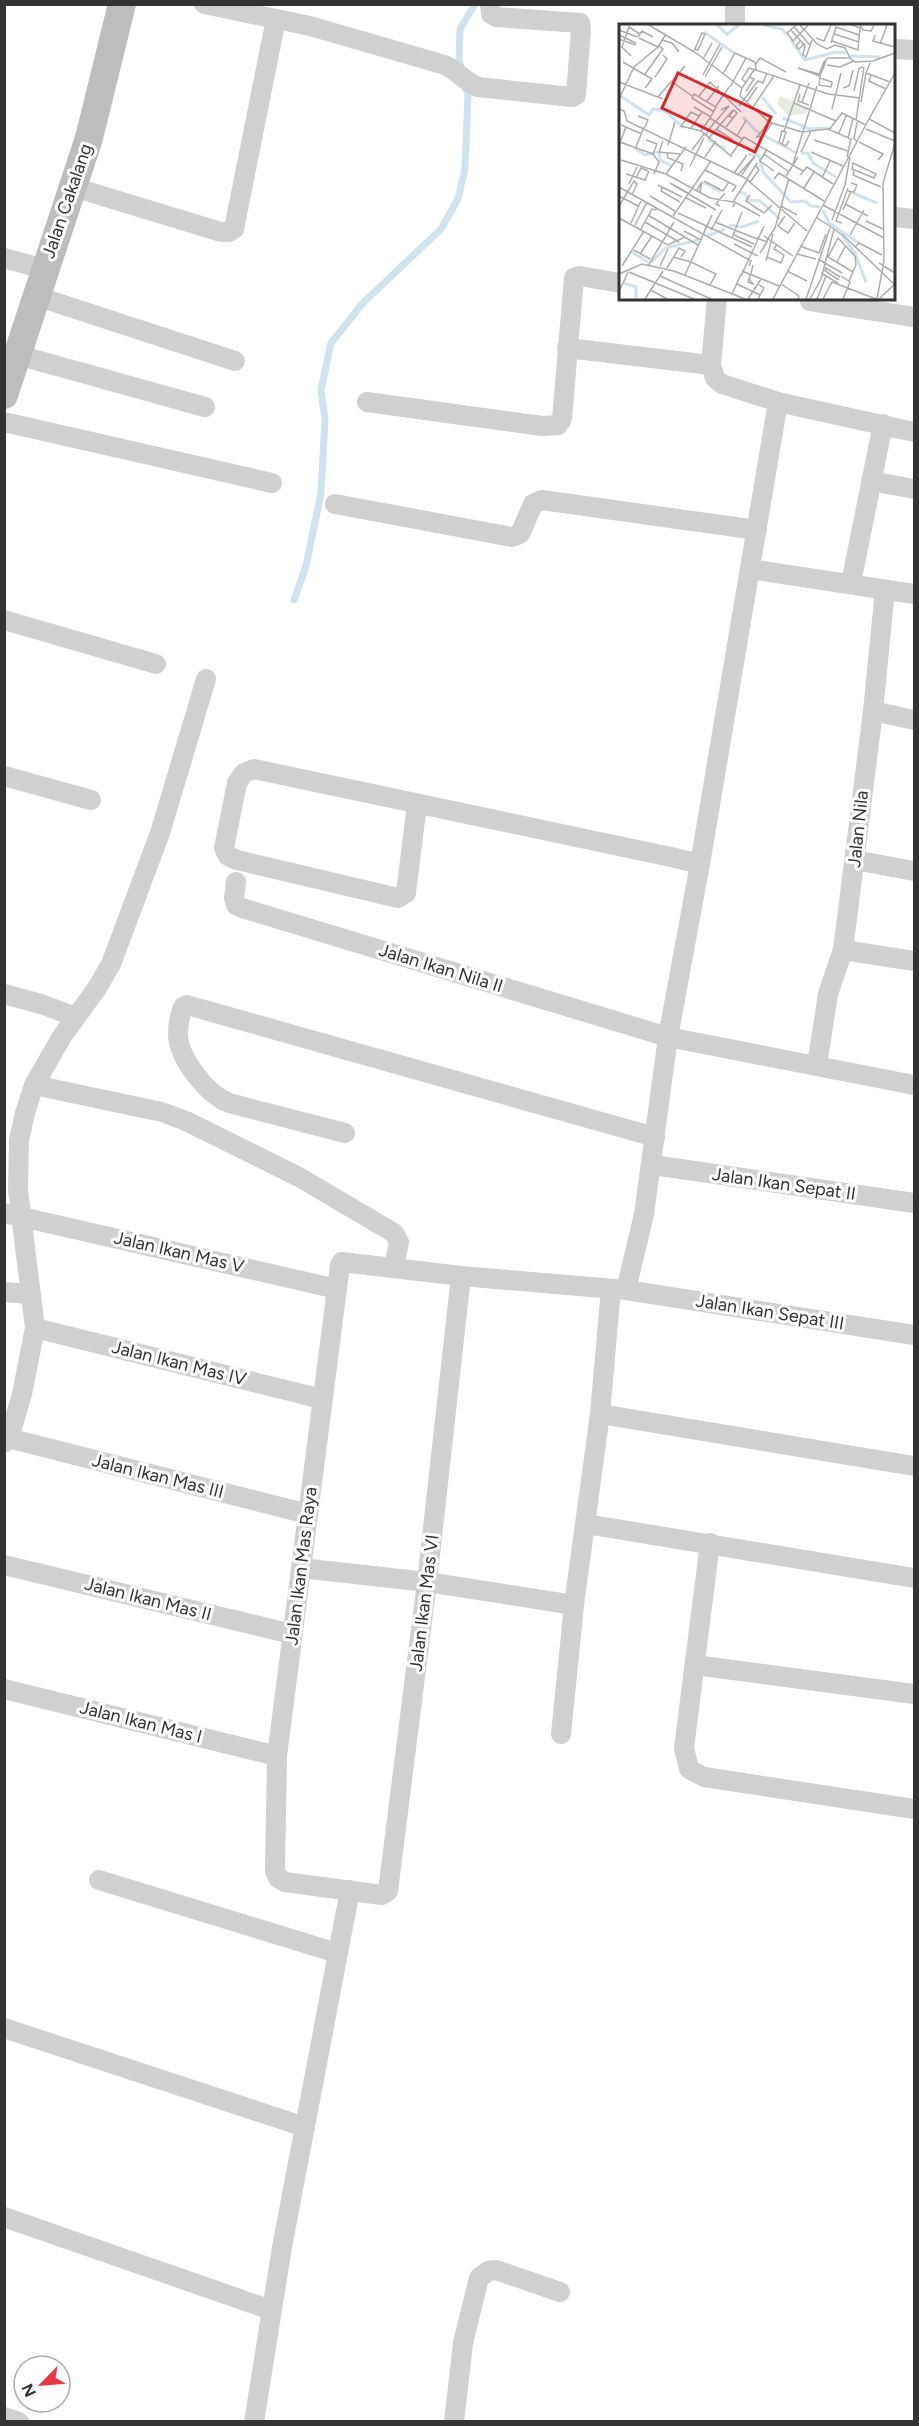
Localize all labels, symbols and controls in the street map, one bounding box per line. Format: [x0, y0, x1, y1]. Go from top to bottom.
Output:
inset map [619, 24, 895, 300]
street label: Jalan Cakalang [37, 141, 97, 261]
street label: Jalan Nila [843, 789, 873, 869]
street label: Jalan Ikan Nila II [376, 939, 506, 997]
street label: Jalan Ikan Sepat II [711, 1163, 857, 1205]
street label: Jalan Ikan Mas V [112, 1226, 247, 1278]
street label: Jalan Ikan Sepat III [694, 1289, 846, 1335]
street label: Jalan Ikan Mas IV [110, 1336, 249, 1390]
street label: Jalan Ikan Mas III [90, 1449, 226, 1503]
street label: Jalan Ikan Mas Raya [280, 1486, 322, 1646]
street label: Jalan Ikan Mas VI [405, 1533, 443, 1673]
street label: Jalan Ikan Mas II [82, 1573, 214, 1625]
street label: Jalan Ikan Mas I [78, 1696, 204, 1748]
north arrow [12, 2354, 72, 2414]
text: N [18, 2381, 40, 2400]

